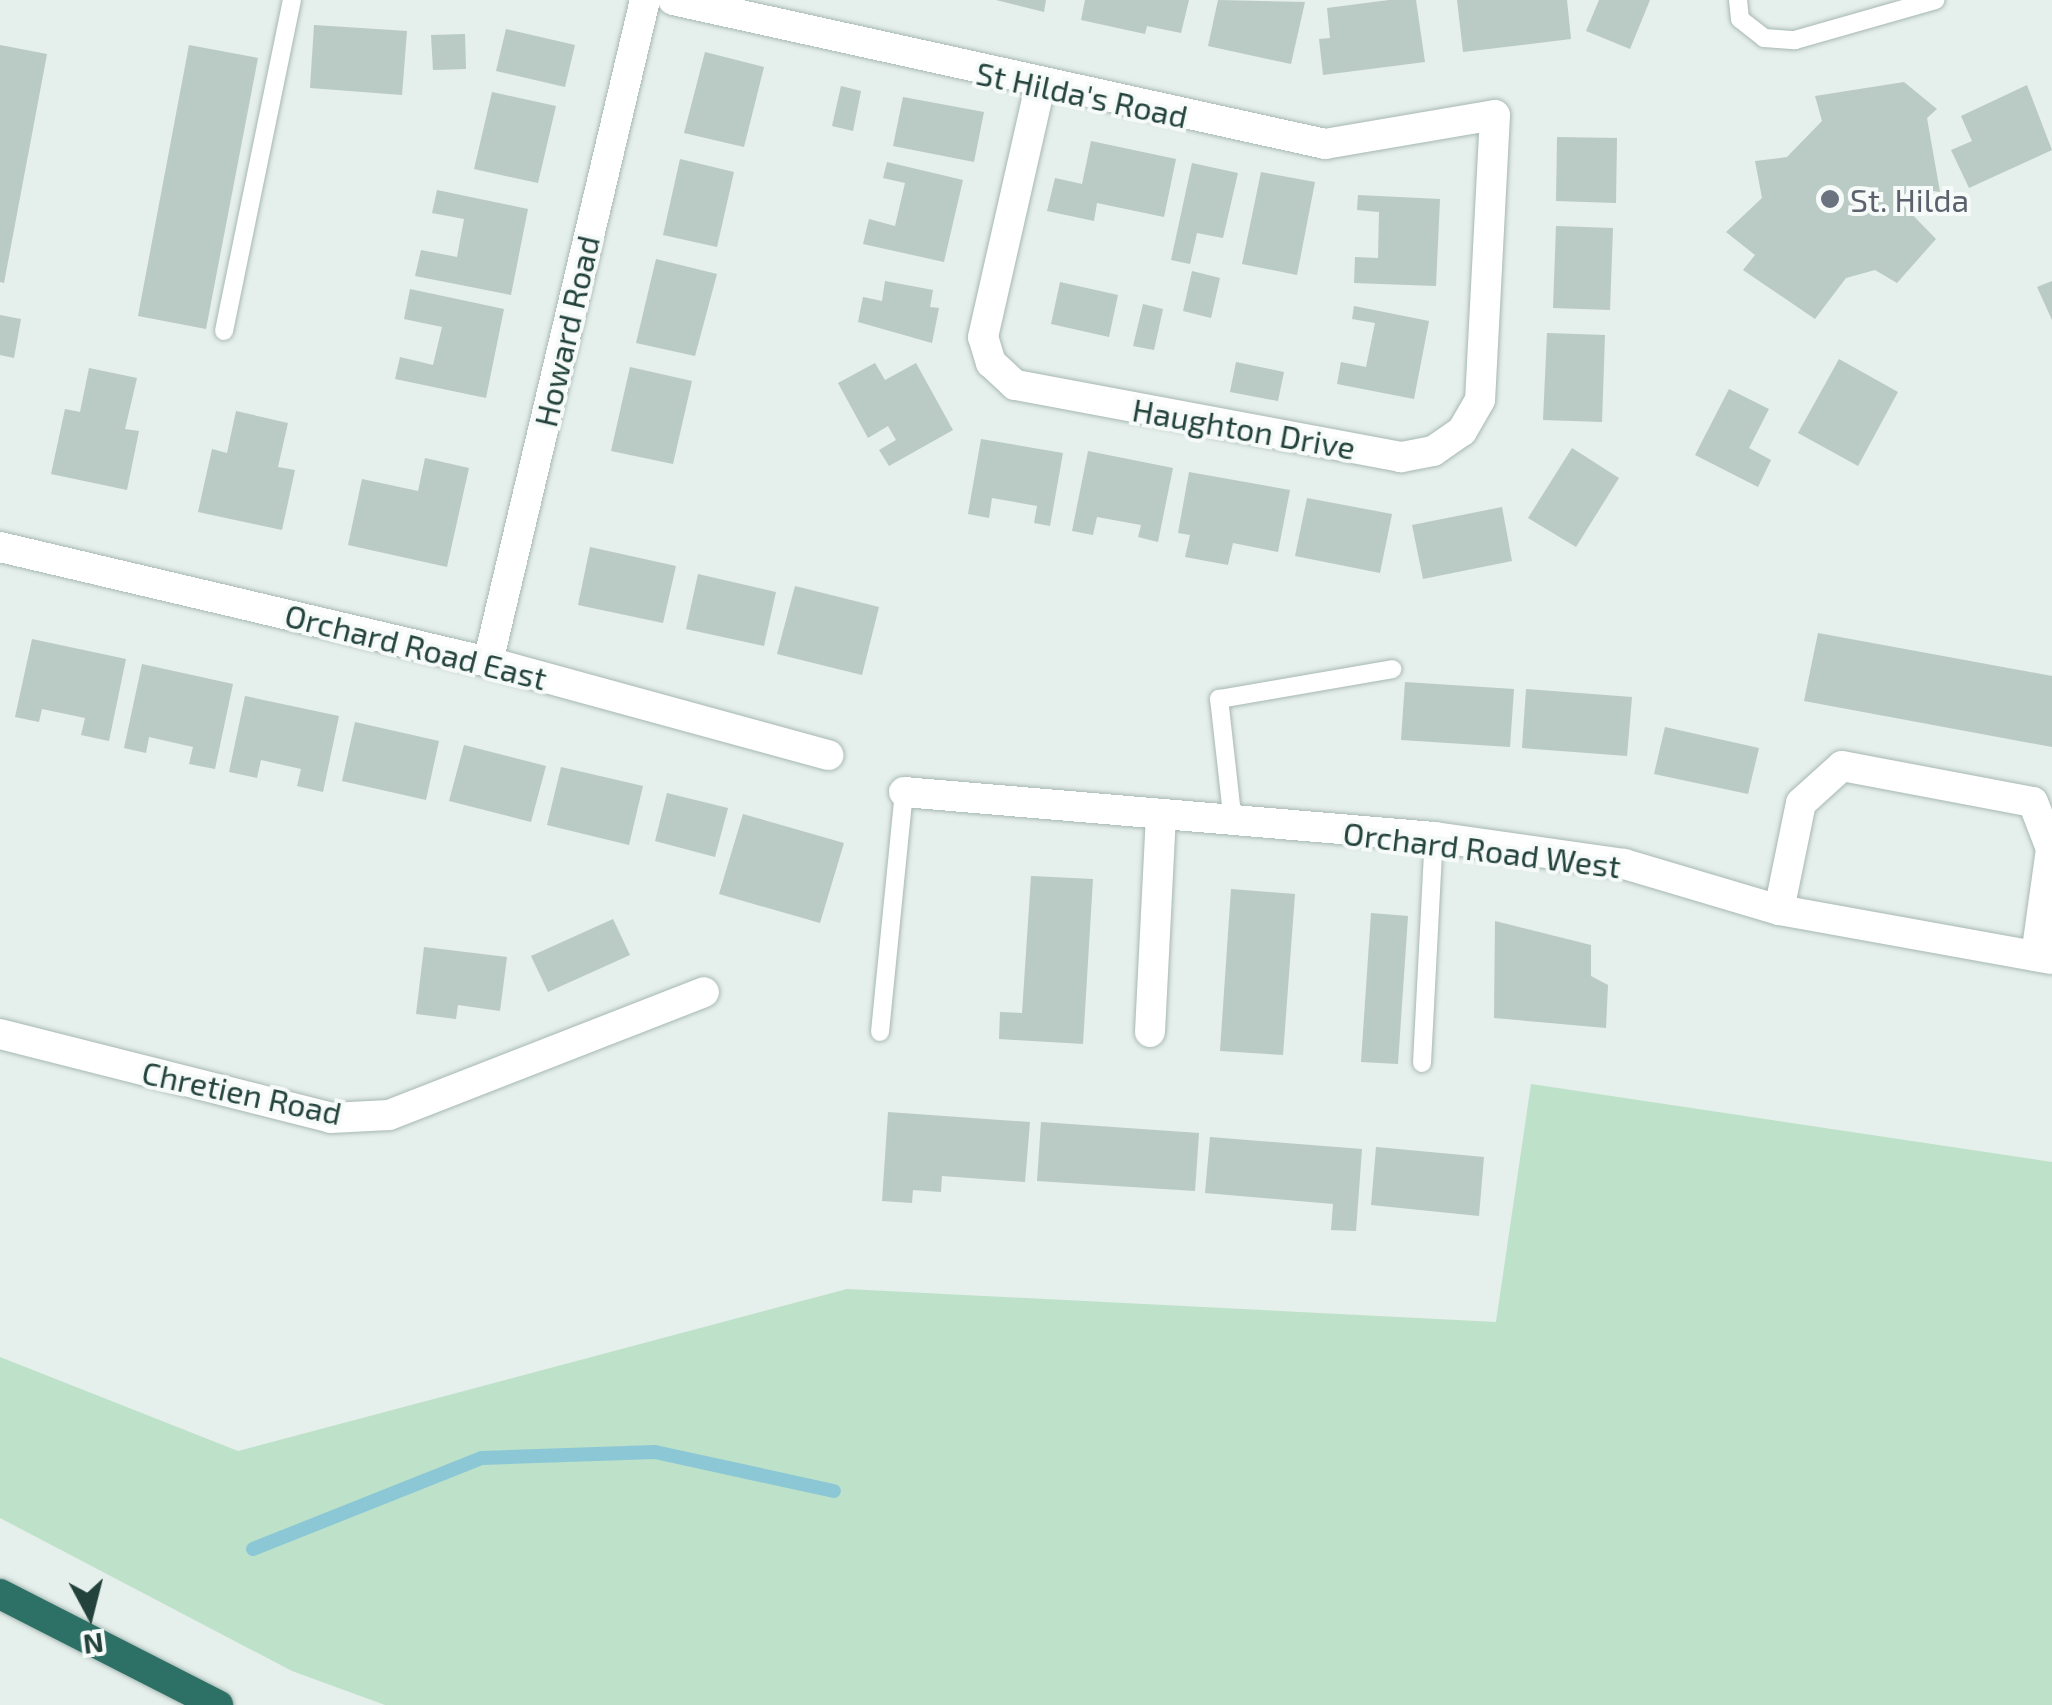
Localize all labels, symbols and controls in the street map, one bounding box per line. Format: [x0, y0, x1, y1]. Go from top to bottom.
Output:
street label: St Hilda's Road [973, 53, 1191, 135]
place label: St. Hilda [1850, 180, 1969, 218]
marker: St. Hilda [1819, 188, 1841, 210]
street label: Howard Road [525, 232, 607, 430]
street label: Haughton Drive [1130, 389, 1358, 467]
street label: Orchard Road East [281, 595, 551, 697]
street label: Orchard Road West [1341, 813, 1623, 885]
street label: Chretien Road [139, 1052, 345, 1132]
north arrow [40, 1565, 140, 1665]
text: N [82, 1627, 106, 1663]

